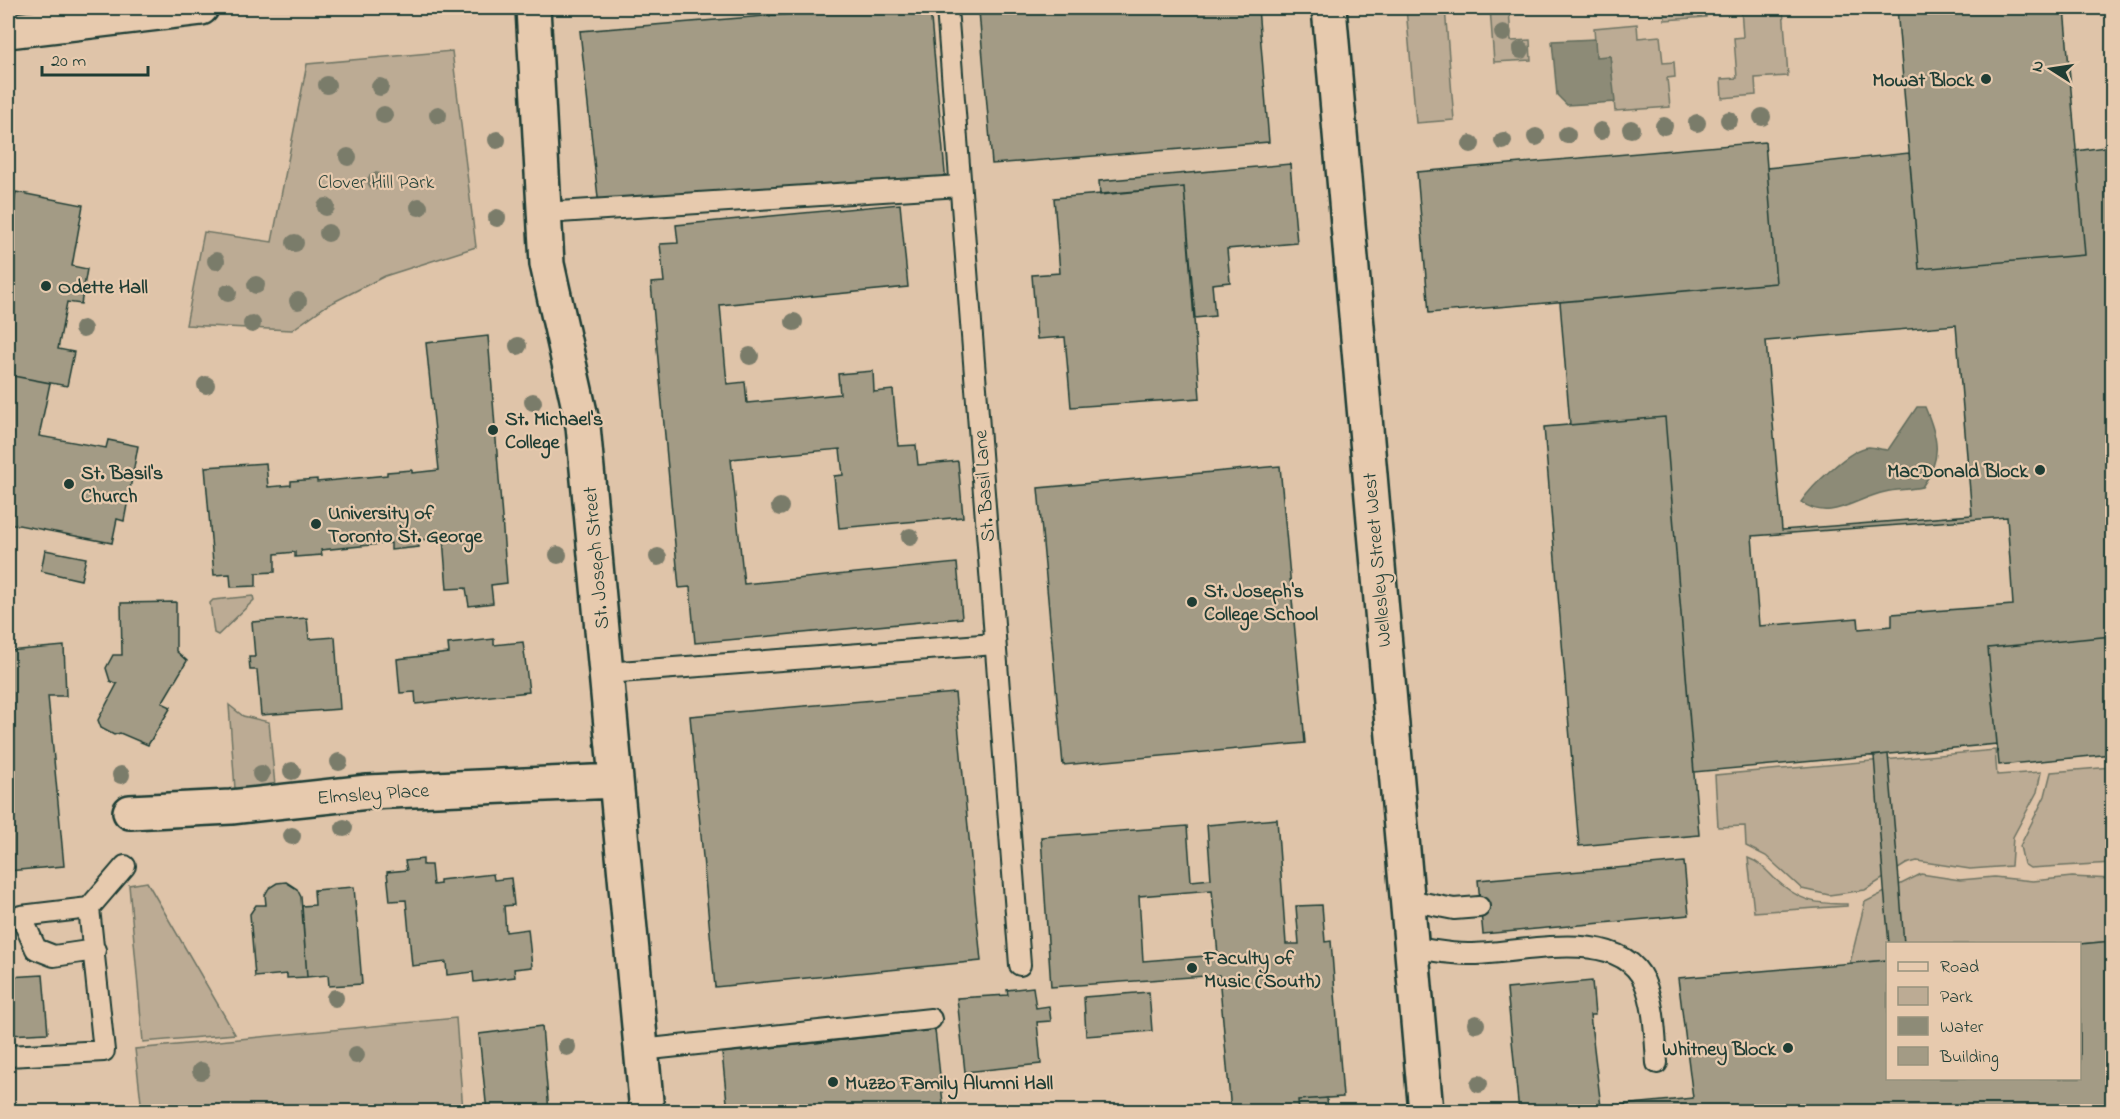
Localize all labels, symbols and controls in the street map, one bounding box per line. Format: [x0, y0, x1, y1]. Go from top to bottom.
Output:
scale bar [42, 39, 148, 77]
north arrow [2021, 39, 2081, 99]
text: 20 m [51, 49, 86, 75]
text: N [2025, 58, 2051, 74]
place label: Mowat Block [1872, 67, 1975, 96]
marker: Mowat Block [1979, 72, 1993, 86]
park label: Clover Hill Park [318, 169, 434, 198]
place label: Odette Hall [58, 274, 148, 303]
marker: Odette Hall [39, 279, 53, 293]
place label: St. Michael's College [505, 406, 603, 459]
marker: St. Michael's College [486, 423, 500, 437]
street label: St. Basil Lane [967, 429, 1004, 543]
place label: MacDonald Block [1887, 458, 2029, 487]
place label: St. Basil's Church [81, 460, 163, 512]
marker: MacDonald Block [2033, 463, 2047, 477]
street label: Wellesley Street West [1356, 471, 1401, 648]
marker: St. Basil's Church [62, 477, 76, 491]
street label: St. Joseph Street [577, 485, 618, 630]
place label: University of Toronto St. George [328, 500, 483, 553]
marker: University of Toronto St. George [309, 517, 323, 531]
place label: St. Joseph's College School [1204, 578, 1318, 631]
marker: St. Joseph's College School [1185, 595, 1199, 609]
street label: Elmsley Place [316, 777, 430, 814]
legend [1886, 942, 2081, 1080]
place label: Faculty of Music (South) [1203, 945, 1320, 997]
text: Road [1940, 955, 1979, 981]
marker: Faculty of Music (South) [1185, 961, 1199, 975]
text: Park [1940, 985, 1973, 1011]
text: Water [1940, 1015, 1984, 1041]
place label: Whitney Block [1662, 1036, 1777, 1066]
marker: Whitney Block [1781, 1041, 1795, 1055]
text: Building [1939, 1045, 1999, 1072]
place label: Muzzo Family Alumni Hall [845, 1070, 1053, 1100]
marker: Muzzo Family Alumni Hall [826, 1075, 840, 1089]

